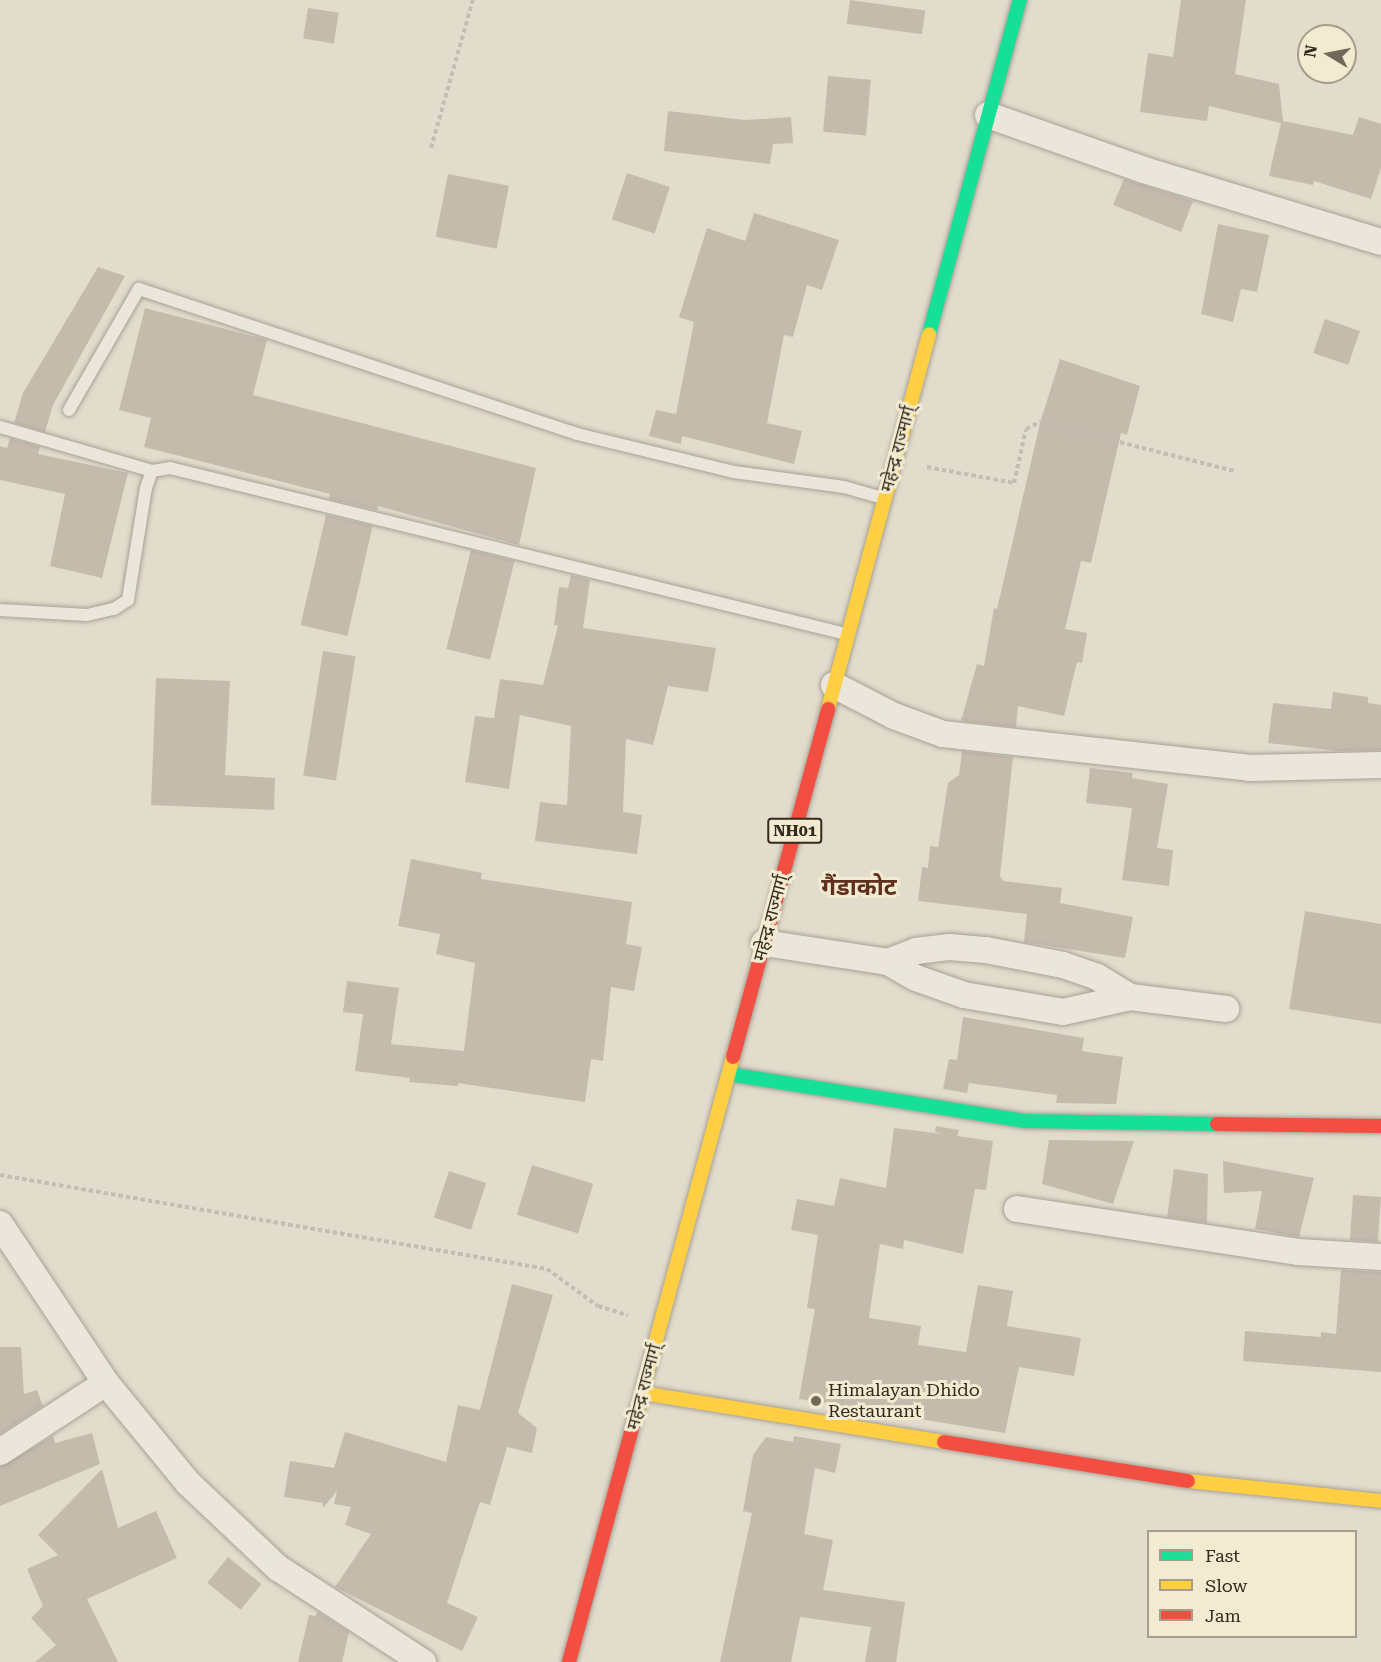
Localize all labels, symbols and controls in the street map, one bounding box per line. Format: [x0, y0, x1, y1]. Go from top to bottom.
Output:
north arrow [1297, 24, 1357, 84]
text: N [1300, 43, 1321, 59]
street label: महेन्द्र राज्मार्ग् [876, 404, 920, 494]
road number: NH01 [766, 818, 824, 844]
street label: महेन्द्र राज्मार्ग् [749, 873, 793, 963]
district label: गैंडाकोट [821, 874, 897, 902]
street label: महेन्द्र राज्मार्ग् [622, 1342, 666, 1432]
place label: Himalayan Dhido Restaurant [828, 1380, 980, 1422]
marker: Himalayan Dhido Restaurant [809, 1394, 823, 1408]
legend [1147, 1530, 1357, 1638]
text: Fast [1205, 1545, 1240, 1566]
text: Slow [1205, 1575, 1247, 1596]
text: Jam [1205, 1605, 1241, 1626]

